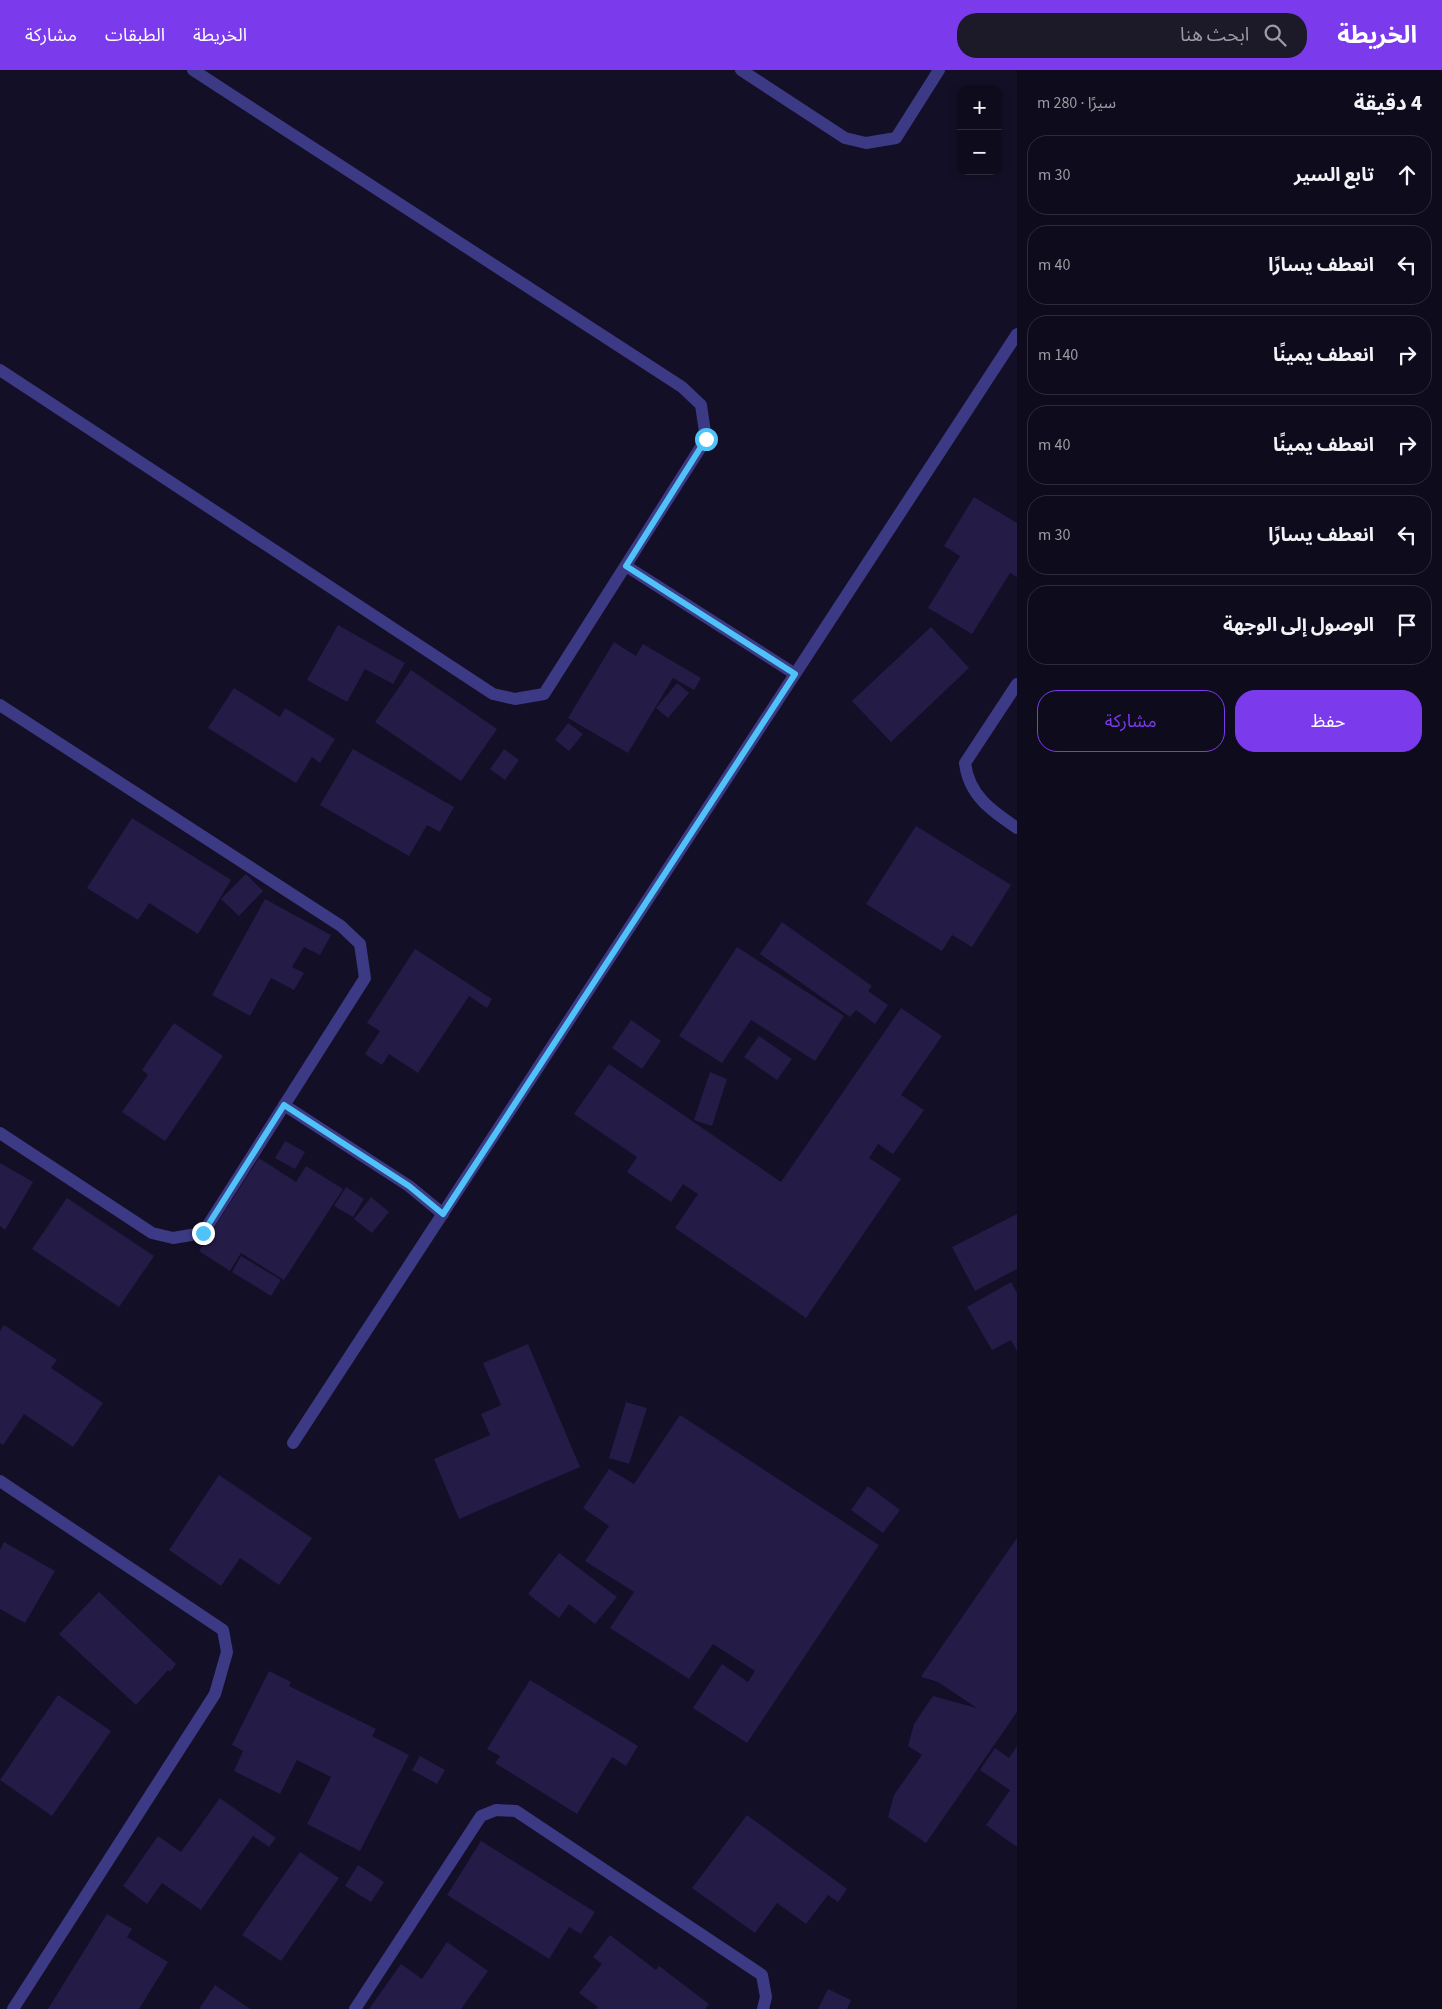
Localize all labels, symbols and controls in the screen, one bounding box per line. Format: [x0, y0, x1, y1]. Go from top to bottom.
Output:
search box [957, 13, 1307, 58]
text: الخريطة [1337, 18, 1417, 53]
icon: search [1261, 21, 1289, 49]
text: ابحث هنا [1180, 22, 1249, 49]
text: مشاركة [25, 23, 77, 48]
text: الطبقات [105, 23, 165, 48]
text: الخريطة [193, 23, 247, 48]
map controls [957, 85, 1002, 175]
button: + [957, 85, 1002, 130]
text: 4 دقيقة [1354, 88, 1422, 118]
text: سيرًا · 280 m [1037, 92, 1116, 114]
button: − [957, 130, 1002, 175]
icon: ahead [1393, 161, 1421, 189]
text: تابع السير [1294, 162, 1374, 189]
text: 30 m [1038, 164, 1070, 186]
icon: left [1393, 251, 1421, 279]
text: انعطف يسارًا [1268, 252, 1374, 279]
text: 40 m [1038, 254, 1070, 276]
icon: right [1393, 341, 1421, 369]
text: انعطف يمينًا [1273, 342, 1374, 369]
text: 140 m [1038, 344, 1078, 366]
route start [695, 428, 718, 451]
icon: right [1393, 431, 1421, 459]
text: انعطف يمينًا [1273, 432, 1374, 459]
text: 40 m [1038, 434, 1070, 456]
icon: left [1393, 521, 1421, 549]
text: انعطف يسارًا [1268, 522, 1374, 549]
text: 30 m [1038, 524, 1070, 546]
icon: arrive [1393, 611, 1421, 639]
text: الوصول إلى الوجهة [1223, 612, 1374, 639]
button: مشاركة [1037, 690, 1225, 752]
button: حفظ [1235, 690, 1422, 752]
route end [192, 1222, 215, 1245]

